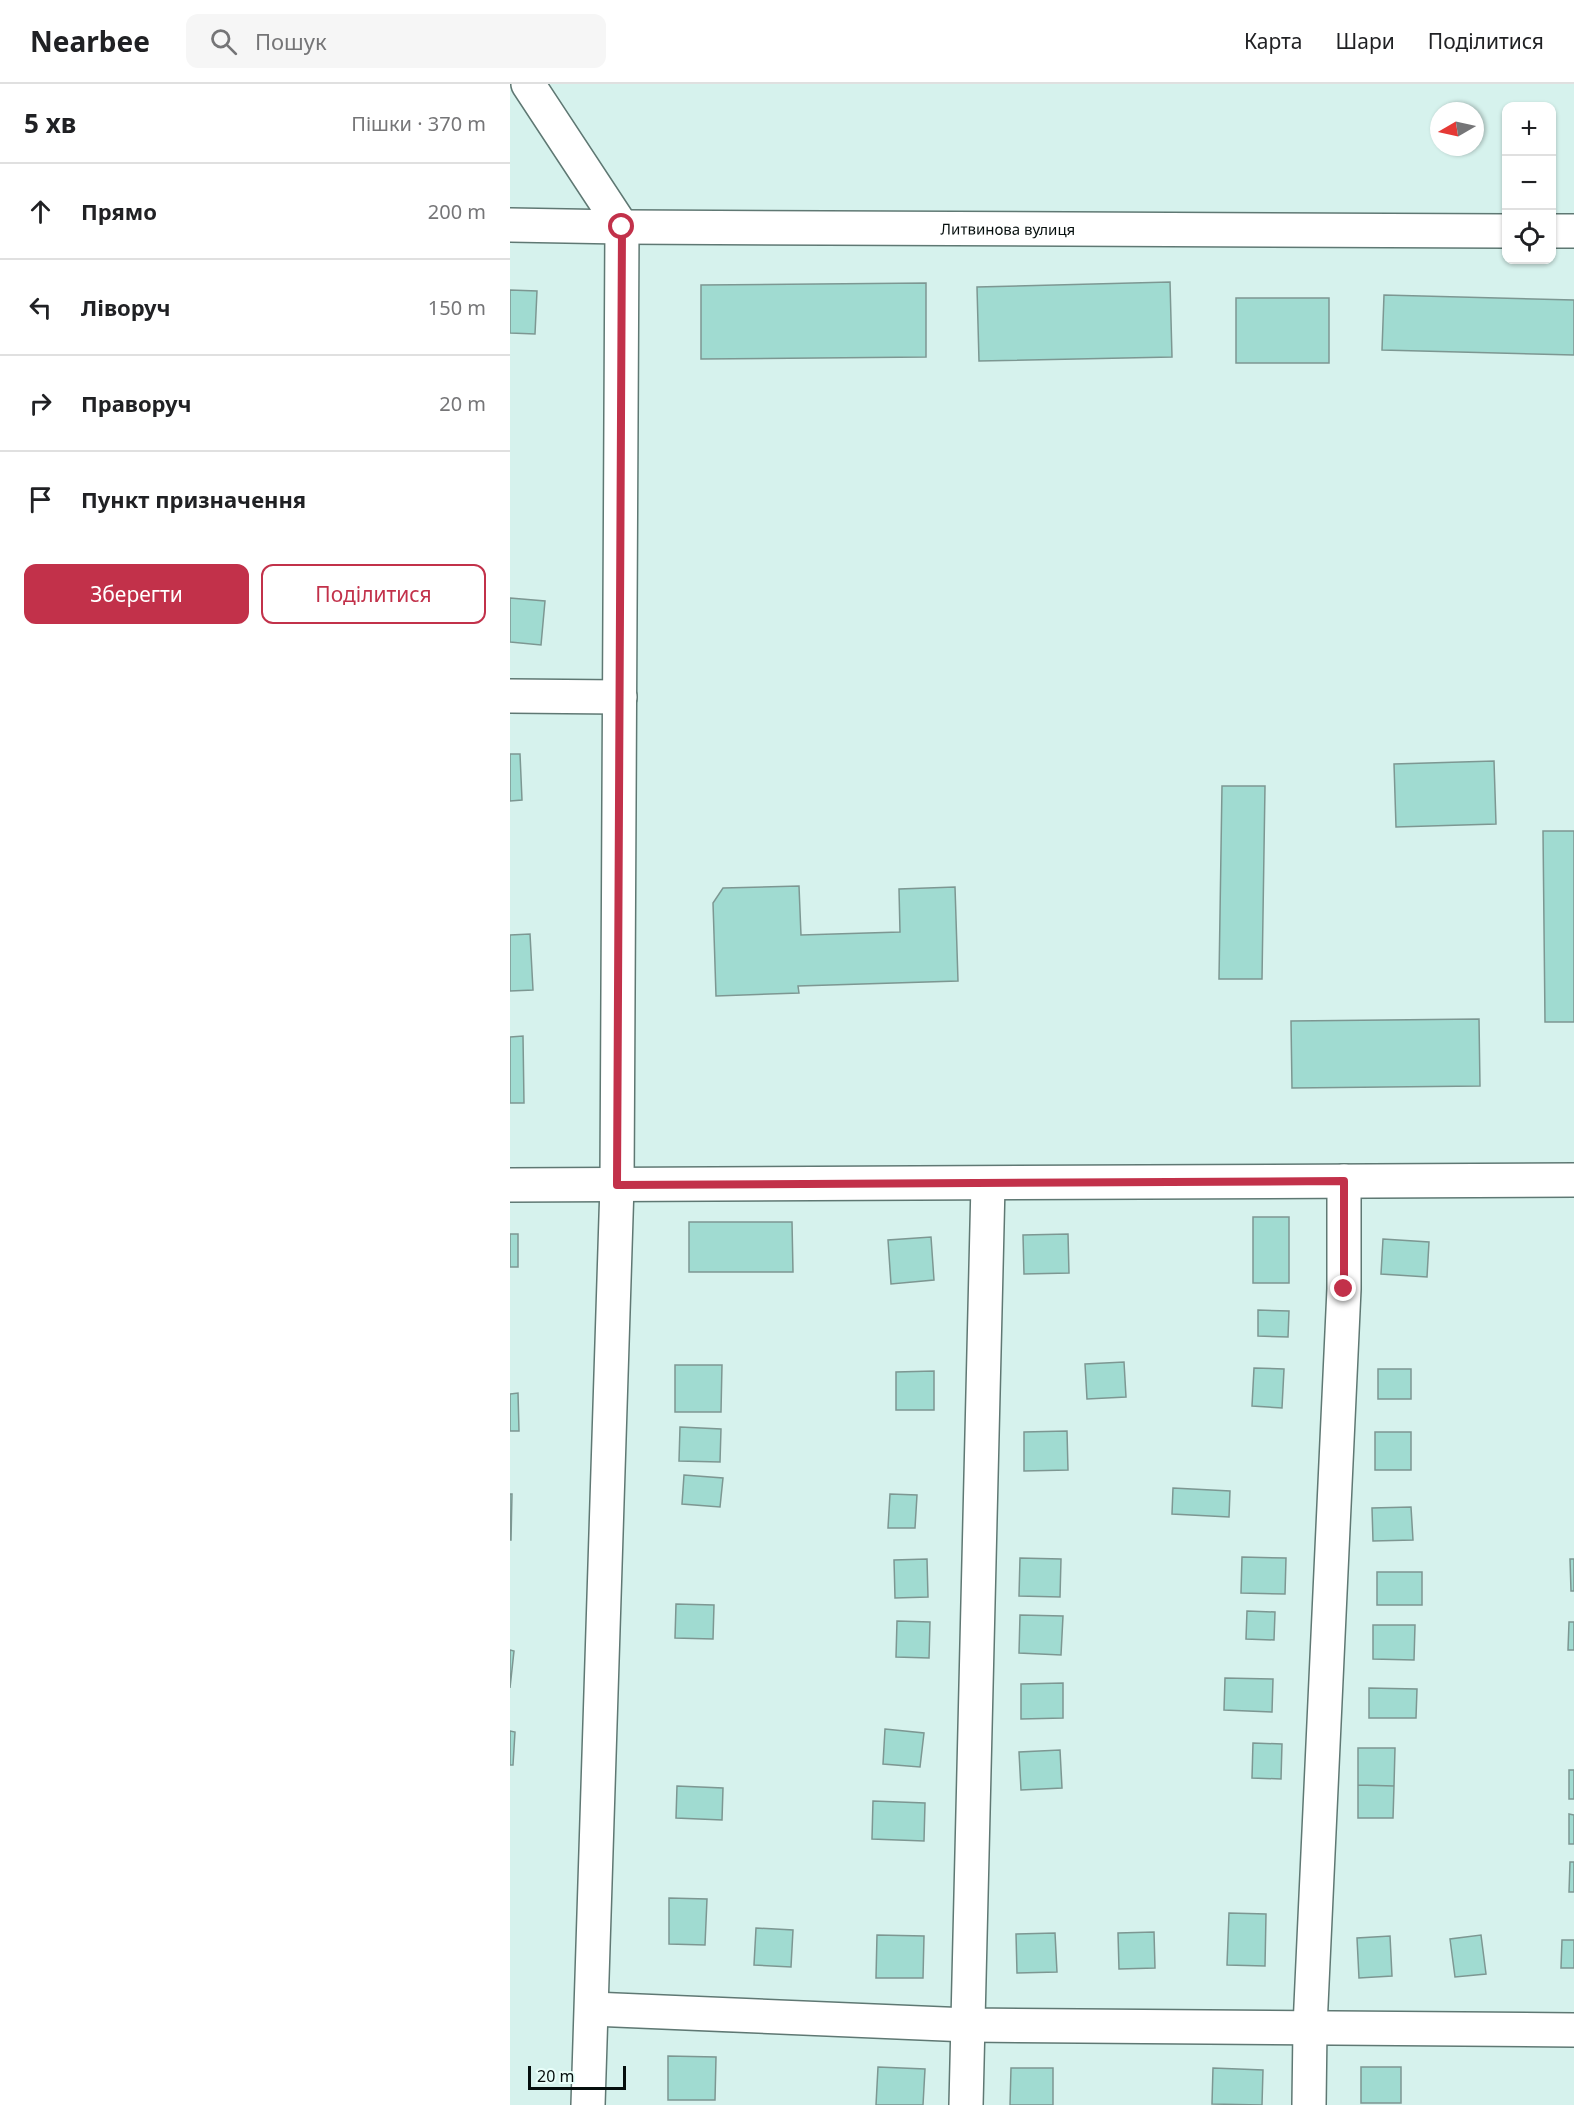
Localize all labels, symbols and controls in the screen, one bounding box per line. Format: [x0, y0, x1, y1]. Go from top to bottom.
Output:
search box [186, 14, 606, 68]
text: Nearbee [30, 22, 150, 60]
icon: search [207, 25, 240, 58]
text: Пошук [255, 26, 327, 56]
text: Карта [1244, 27, 1303, 55]
text: Шари [1336, 27, 1395, 55]
text: Поділитися [1428, 27, 1544, 55]
north arrow [1430, 102, 1484, 156]
map controls [1502, 102, 1556, 264]
button: + [1502, 102, 1556, 156]
text: 5 хв [24, 105, 76, 141]
text: Пішки · 370 m [351, 110, 486, 137]
button: − [1502, 156, 1556, 210]
icon: ahead [24, 195, 57, 228]
text: Прямо [81, 196, 157, 226]
text: 200 m [428, 198, 486, 225]
button: locate [1502, 210, 1556, 264]
route start [608, 213, 634, 239]
street label: Литвинова вулиця [941, 218, 1075, 239]
icon: left [24, 291, 57, 324]
text: Ліворуч [81, 292, 171, 322]
text: 150 m [428, 294, 486, 321]
icon: right [24, 387, 57, 420]
text: Праворуч [81, 388, 192, 418]
text: 20 m [439, 390, 486, 417]
icon: arrive [24, 483, 57, 516]
text: Пункт призначення [81, 484, 306, 514]
button: Зберегти [24, 564, 249, 624]
button: Поділитися [261, 564, 486, 624]
route end [1330, 1275, 1356, 1301]
scale bar [528, 2063, 626, 2090]
text: 20 m [537, 2065, 574, 2087]

